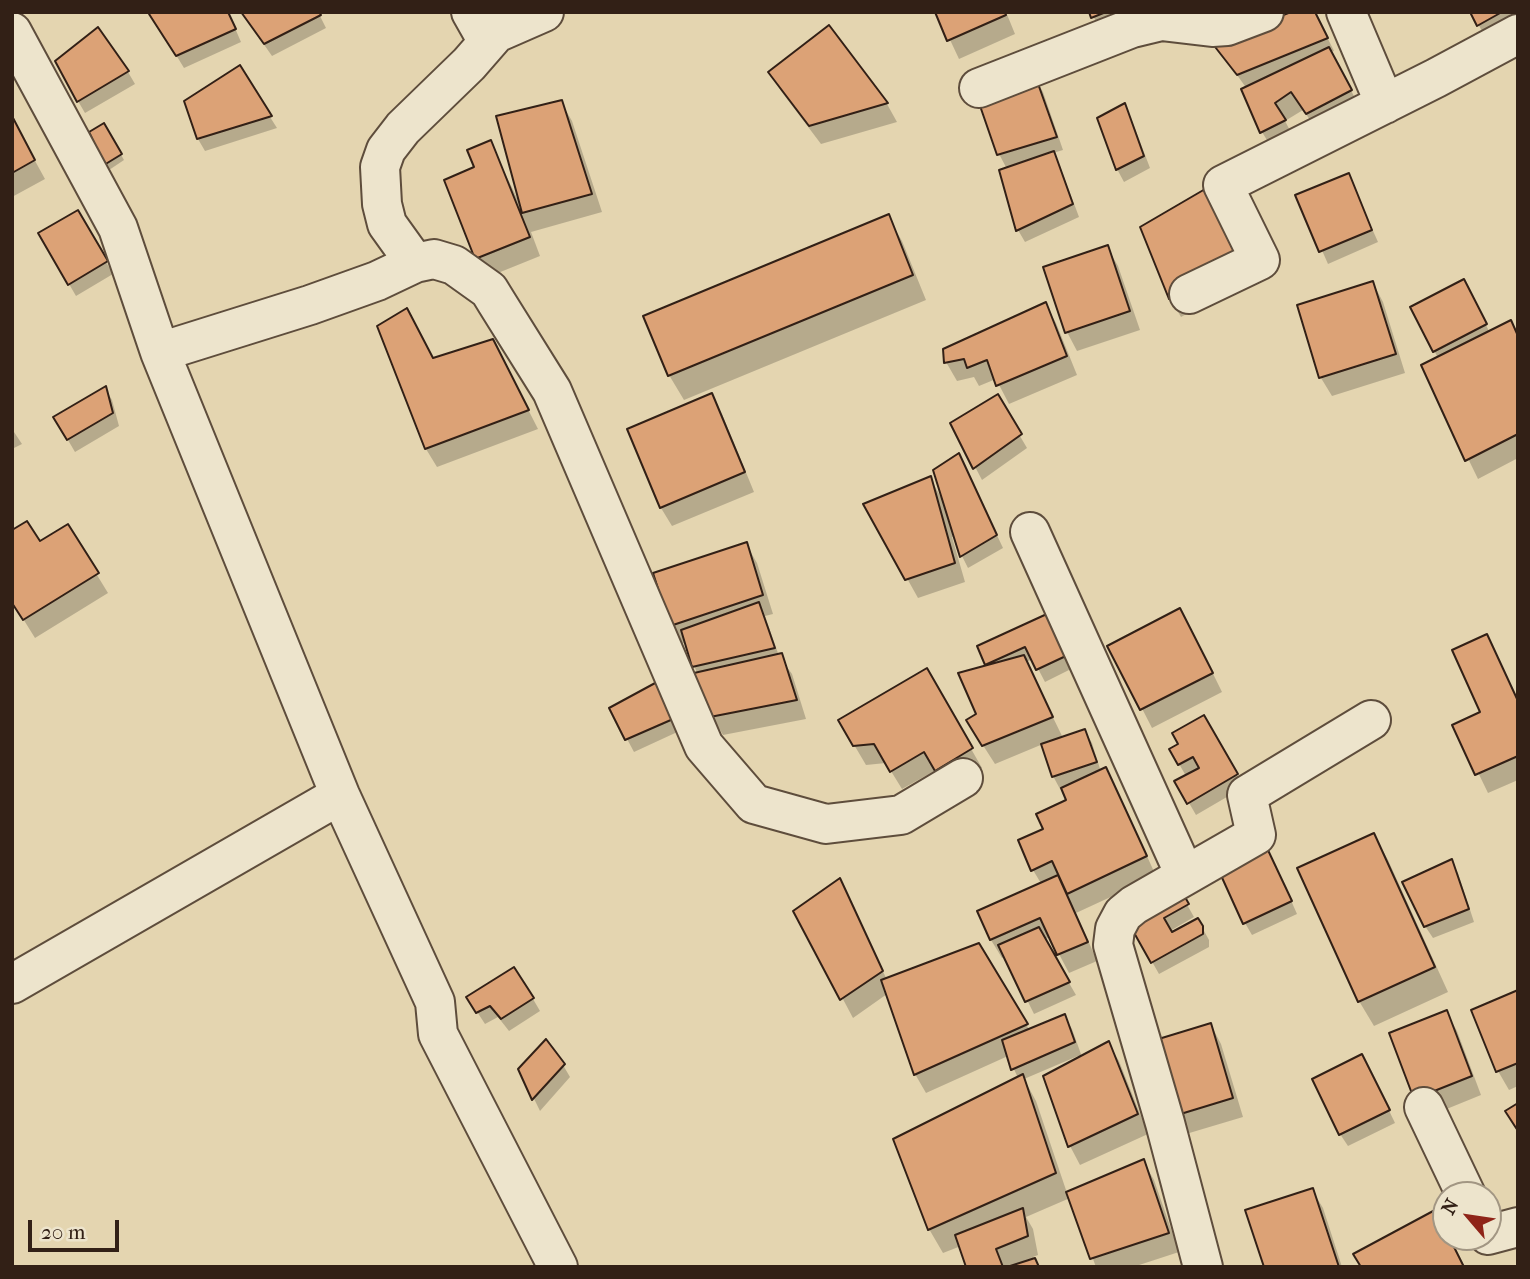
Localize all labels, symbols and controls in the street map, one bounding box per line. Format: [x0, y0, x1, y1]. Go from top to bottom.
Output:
north arrow [1432, 1181, 1502, 1251]
text: N [1437, 1195, 1463, 1218]
scale bar [32, 1206, 122, 1250]
text: 20 m [41, 1220, 85, 1244]

